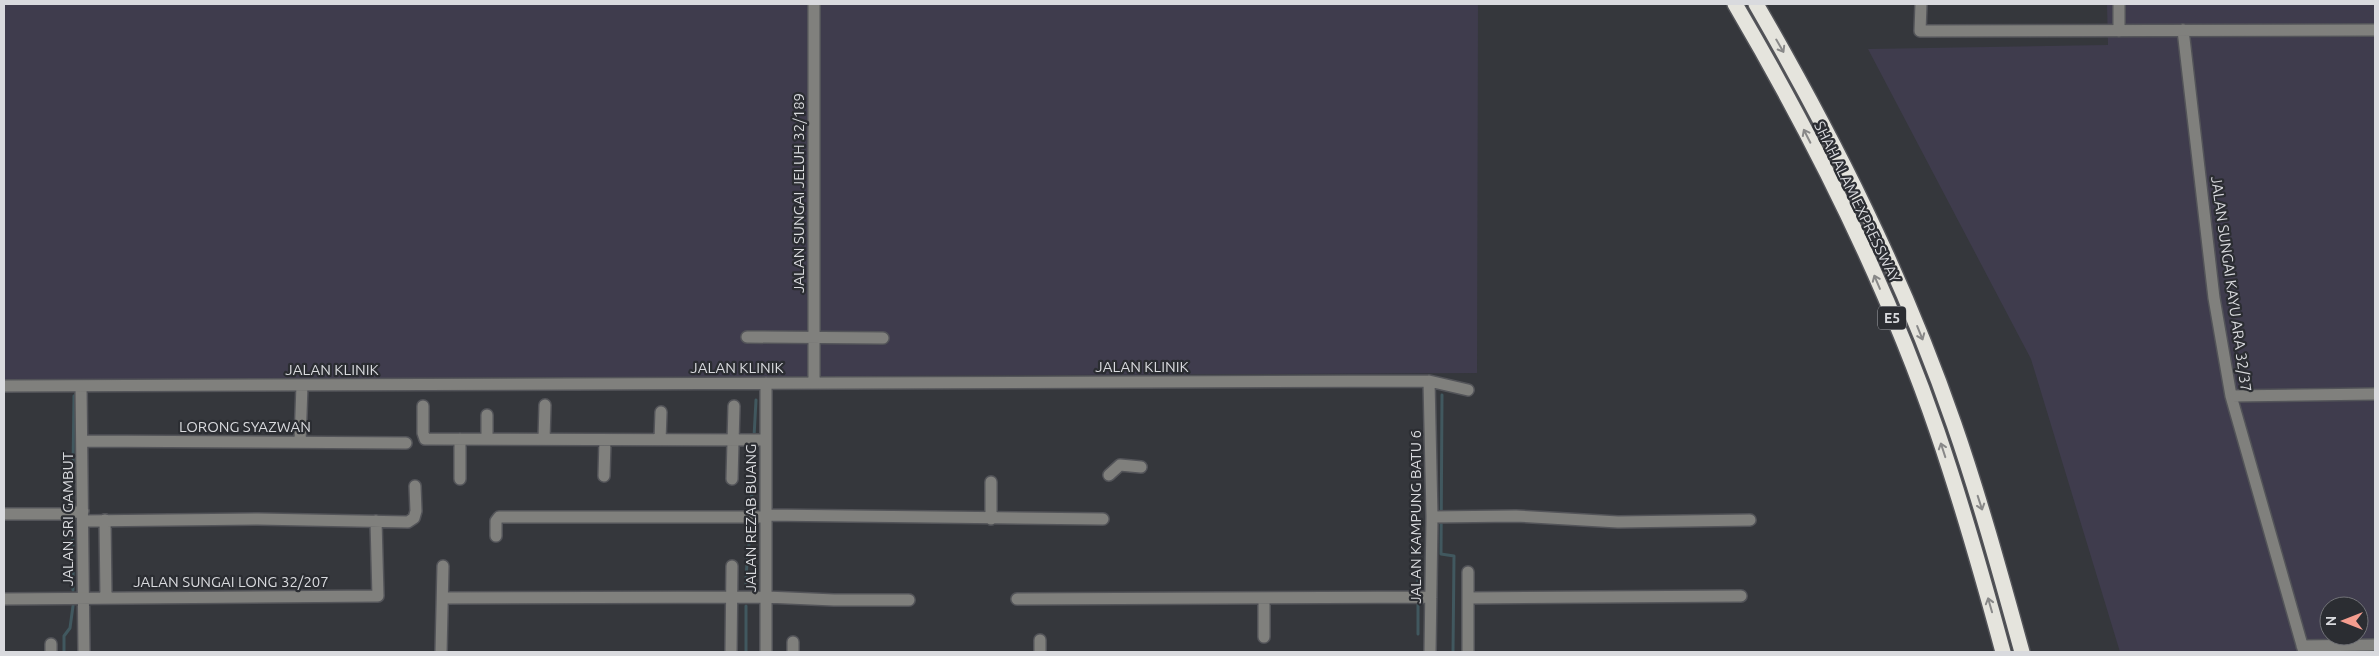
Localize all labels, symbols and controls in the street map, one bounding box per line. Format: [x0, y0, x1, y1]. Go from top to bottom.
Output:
one-way arrow [1776, 38, 1785, 53]
street label: JALAN SUNGAI JELUH 32/189 [790, 93, 807, 293]
street label: SHAH ALAM EXPRESSWAY [1811, 118, 1904, 285]
one-way arrow [1802, 129, 1811, 144]
street label: JALAN SUNGAI KAYU ARA 32/37 [2208, 175, 2255, 393]
one-way arrow [1871, 275, 1881, 290]
road number: E5 [1878, 306, 1906, 330]
one-way arrow [1916, 326, 1925, 341]
street label: JALAN KLINIK [1095, 358, 1189, 375]
street label: JALAN KLINIK [690, 359, 784, 376]
street label: JALAN KLINIK [285, 361, 379, 378]
street label: LORONG SYAZWAN [179, 418, 311, 435]
street label: JALAN KAMPUNG BATU 6 [1407, 430, 1424, 604]
one-way arrow [1938, 442, 1947, 458]
street label: JALAN REZAB BUANG [742, 444, 759, 592]
street label: JALAN SRI GAMBUT [59, 451, 76, 586]
one-way arrow [1976, 495, 1985, 510]
street label: JALAN SUNGAI LONG 32/207 [133, 573, 329, 590]
north arrow [2319, 596, 2369, 646]
one-way arrow [1984, 598, 1994, 614]
text: N [2323, 616, 2339, 626]

